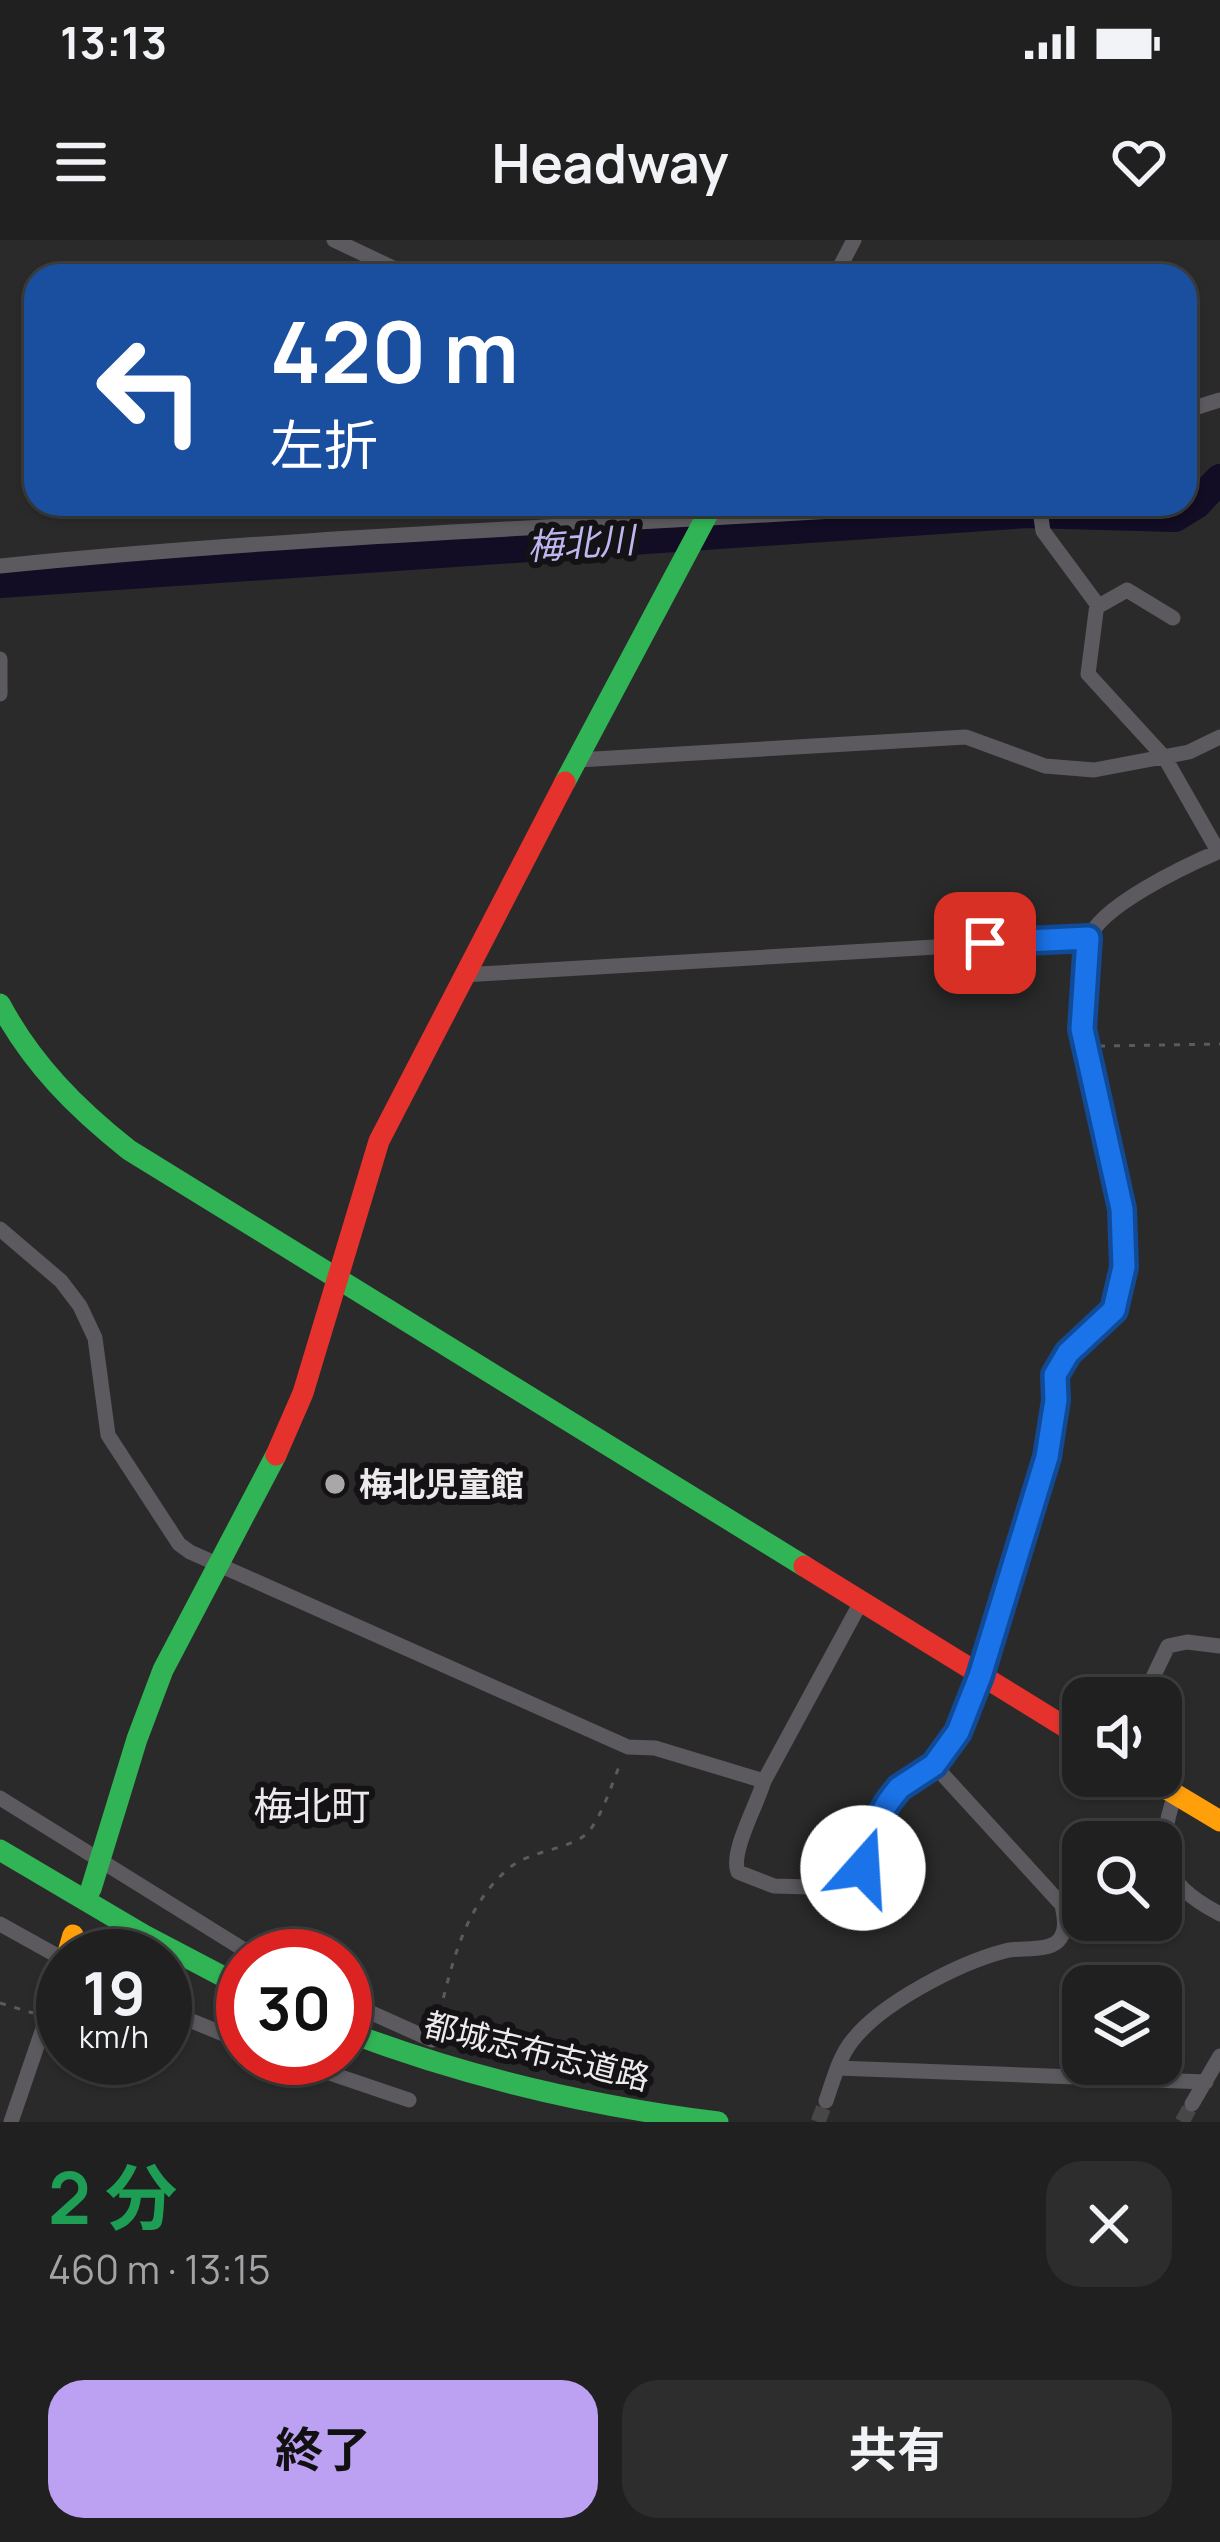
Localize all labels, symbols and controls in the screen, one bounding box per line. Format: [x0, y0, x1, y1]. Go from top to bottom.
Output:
text: 13:13 [60, 11, 167, 73]
text: Headway [492, 125, 728, 199]
icon: menu [48, 129, 114, 195]
icon: heart [1106, 129, 1172, 195]
text: 420 m [270, 293, 519, 408]
icon: left [72, 312, 228, 468]
text: 左折 [270, 407, 378, 481]
water label: 梅北川 [525, 514, 641, 571]
pin [934, 892, 1036, 994]
icon: arrive [952, 910, 1018, 976]
place label: 梅北児童館 [359, 1461, 524, 1506]
marker: 梅北児童館 [322, 1471, 348, 1497]
map controls [1062, 1677, 1182, 2085]
button: sound [1062, 1677, 1182, 1797]
district label: 梅北町 [253, 1778, 371, 1832]
position arrow [800, 1805, 926, 1931]
button: search [1062, 1821, 1182, 1941]
speed limit sign: 30 [216, 1929, 372, 2085]
text: 19 [82, 1951, 146, 2033]
button: layers [1062, 1965, 1182, 2085]
street label: 都城志布志道路 [420, 2001, 655, 2100]
text: km/h [79, 2016, 149, 2057]
text: 2 分 [48, 2147, 177, 2246]
button: close [1046, 2161, 1172, 2287]
text: 460 m · 13:15 [48, 2242, 270, 2296]
button: 終了 [48, 2380, 598, 2518]
button: 共有 [622, 2380, 1172, 2518]

